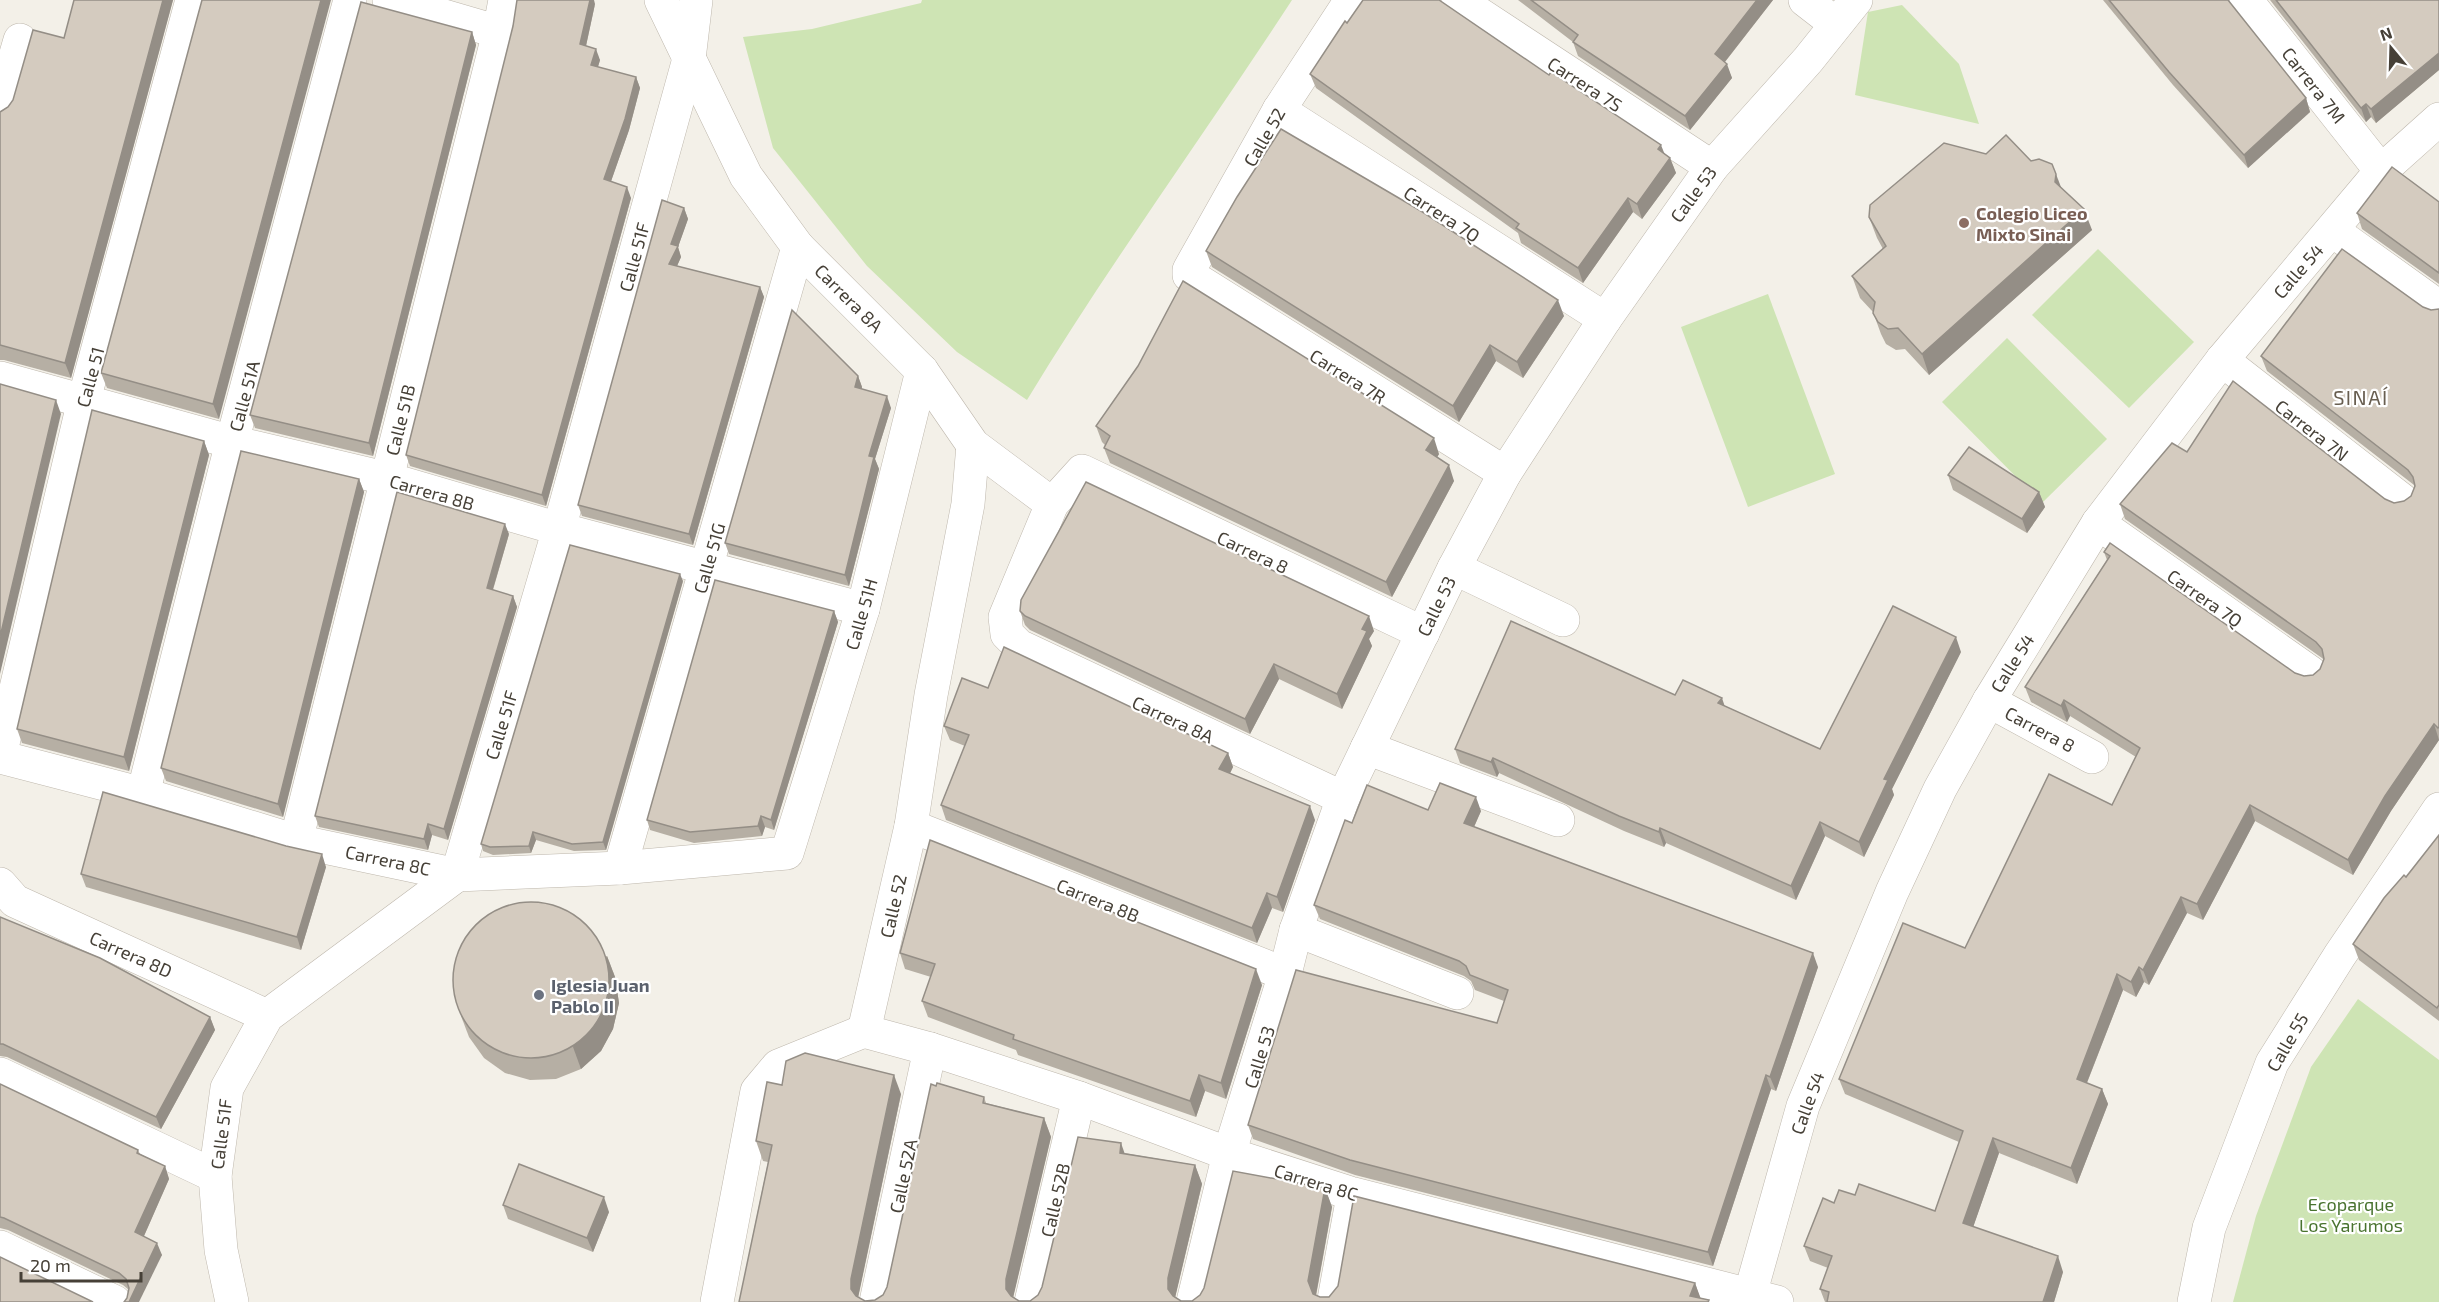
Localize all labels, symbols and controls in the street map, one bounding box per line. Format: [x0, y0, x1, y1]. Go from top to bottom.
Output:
north arrow [2361, 18, 2421, 78]
text: N [2377, 22, 2395, 44]
street label: Carrera 7M [2278, 43, 2350, 127]
street label: Carrera 7S [1544, 52, 1626, 116]
street label: Calle 52 [1238, 104, 1290, 170]
street label: Calle 53 [1665, 162, 1721, 226]
street label: Carrera 7Q [1400, 181, 1484, 247]
place label: Colegio Liceo Mixto Sinai [1976, 202, 2088, 245]
marker: Colegio Liceo Mixto Sinai [1957, 216, 1971, 230]
street label: Calle 51F [614, 220, 654, 294]
street label: Calle 54 [2268, 239, 2328, 303]
street label: Carrera 8A [810, 259, 888, 337]
street label: Carrera 7R [1306, 344, 1390, 408]
street label: Calle 51 [71, 345, 109, 409]
street label: Calle 51A [224, 357, 264, 434]
street label: Calle 51B [381, 382, 419, 458]
district label: SINAÍ [2333, 385, 2389, 409]
street label: Carrera 7N [2271, 395, 2353, 465]
street label: Carrera 8B [387, 469, 477, 515]
street label: Calle 51G [688, 520, 730, 596]
street label: Carrera 8 [1214, 526, 1292, 578]
street label: Carrera 7Q [2163, 564, 2247, 632]
street label: Calle 53 [1412, 572, 1460, 640]
street label: Calle 51H [840, 576, 882, 652]
street label: Calle 54 [1985, 630, 2039, 696]
street label: Calle 51F [480, 688, 522, 762]
street label: Carrera 8A [1129, 691, 1218, 748]
street label: Carrera 8 [2001, 701, 2079, 757]
street label: Carrera 8C [343, 840, 433, 880]
street label: Calle 52 [875, 872, 911, 940]
street label: Carrera 8B [1053, 873, 1143, 927]
street label: Carrera 8D [86, 926, 176, 982]
place label: Iglesia Juan Pablo II [551, 974, 650, 1017]
marker: Iglesia Juan Pablo II [532, 988, 546, 1002]
street label: Calle 55 [2262, 1009, 2312, 1075]
street label: Calle 53 [1239, 1023, 1279, 1091]
street label: Calle 54 [1786, 1069, 1828, 1137]
street label: Calle 51F [206, 1097, 236, 1171]
street label: Calle 52A [884, 1136, 922, 1215]
street label: Carrera 8C [1272, 1159, 1360, 1205]
street label: Calle 52B [1036, 1161, 1074, 1239]
park label: Ecoparque Los Yarumos [2299, 1193, 2403, 1236]
scale bar [21, 1245, 141, 1283]
text: 20 m [30, 1254, 71, 1276]

